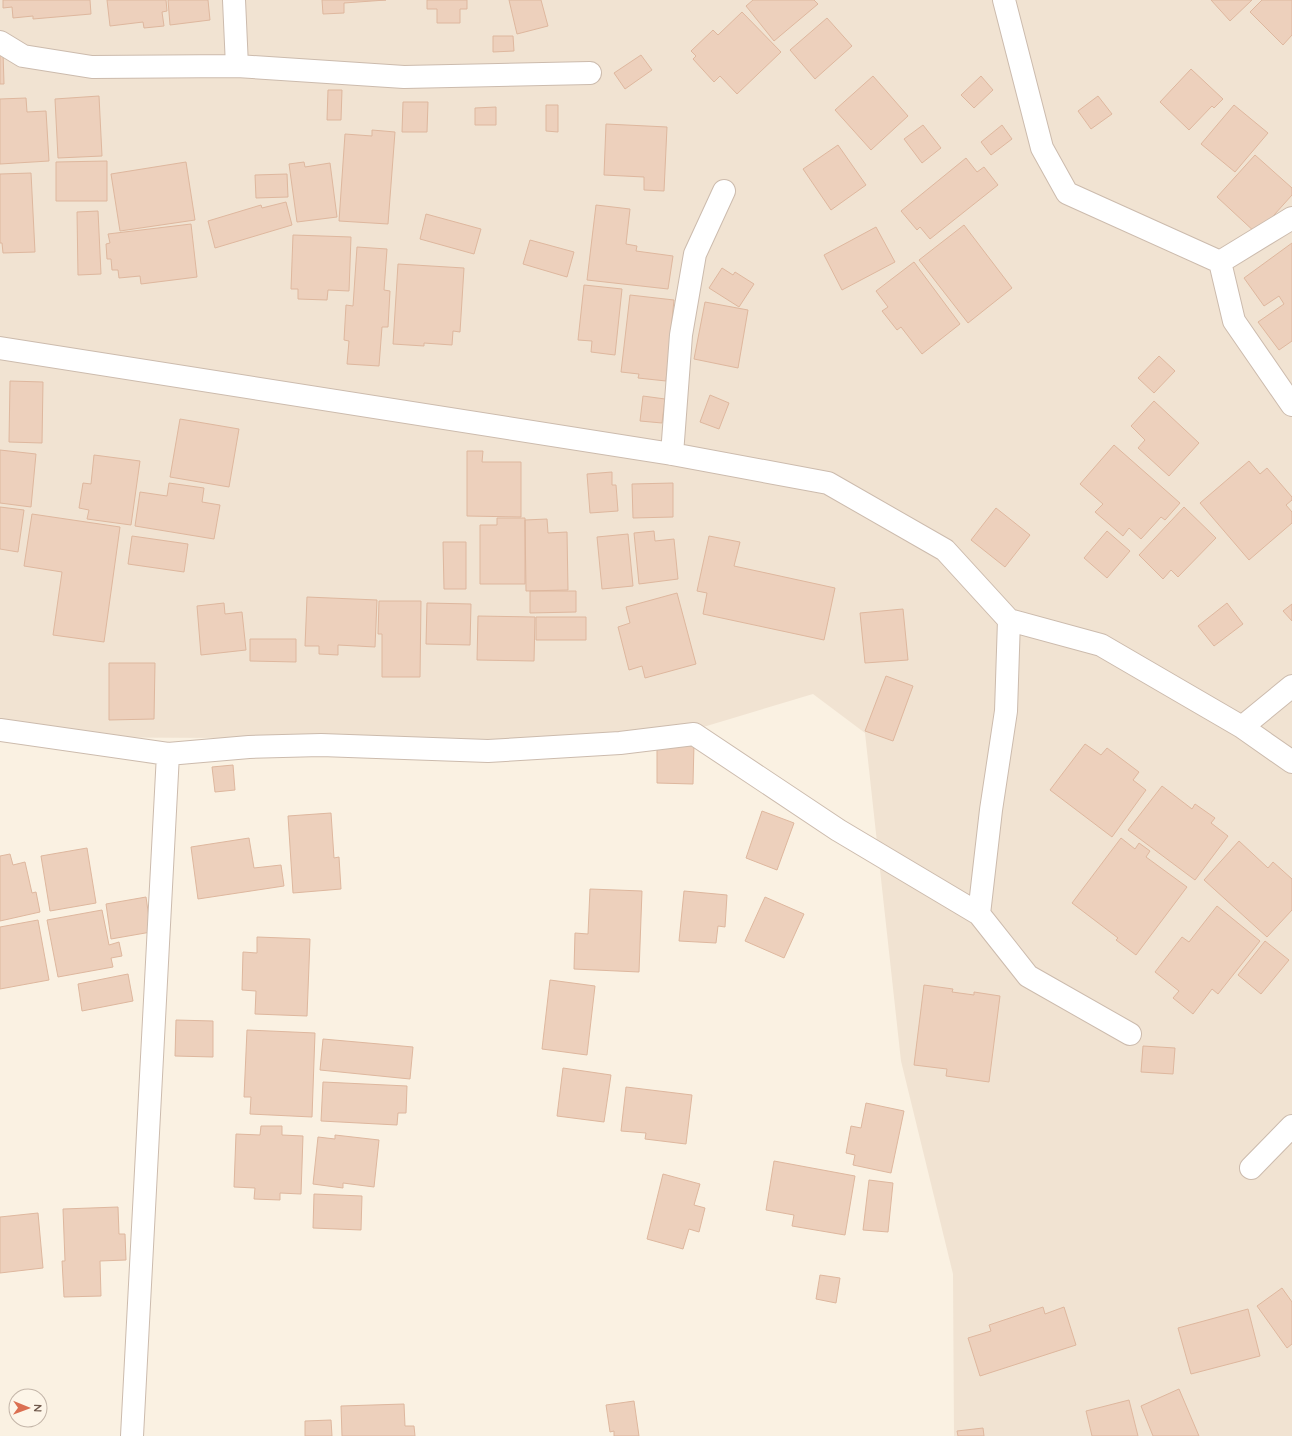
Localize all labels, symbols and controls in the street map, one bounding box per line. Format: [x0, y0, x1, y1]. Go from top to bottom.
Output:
north arrow [8, 1388, 48, 1428]
text: N [31, 1404, 45, 1412]

